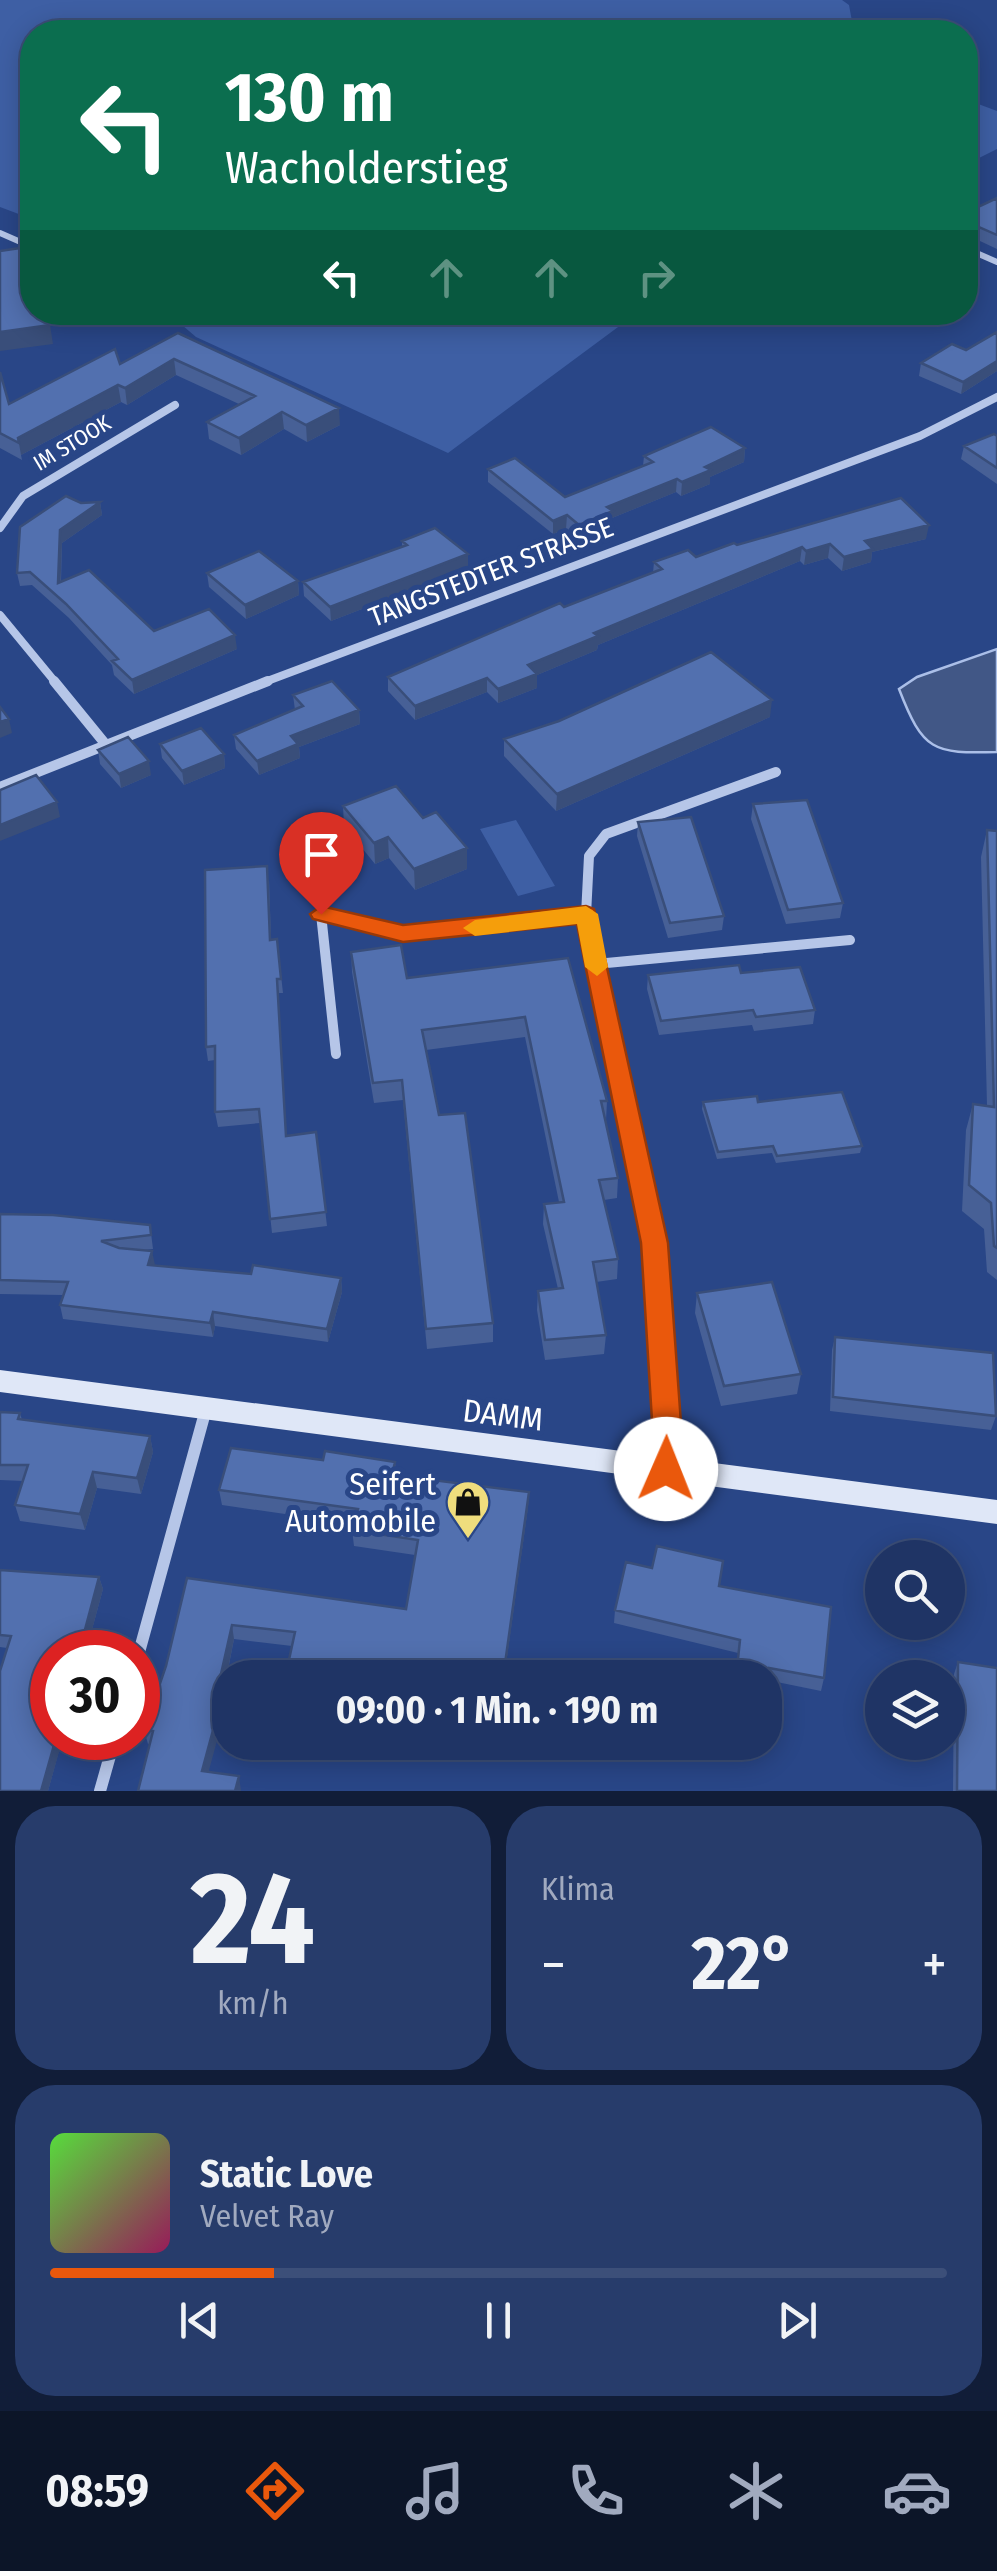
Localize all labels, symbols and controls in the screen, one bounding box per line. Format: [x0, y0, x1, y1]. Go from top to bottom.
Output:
text: 130 m [225, 56, 394, 140]
icon: left [60, 60, 190, 190]
text: Wacholderstieg [225, 141, 508, 195]
icon: left [314, 250, 369, 305]
icon: ahead [419, 250, 474, 305]
icon: ahead [524, 250, 579, 305]
icon: right [629, 250, 684, 305]
street label: IM STOOK [28, 409, 116, 477]
street label: TANGSTEDTER STRASSE [364, 510, 618, 634]
pin [279, 812, 364, 915]
icon: arrive [294, 827, 349, 882]
street label: DAMM [461, 1391, 545, 1439]
position arrow [614, 1417, 718, 1521]
place label: Seifert Automobile [285, 1465, 437, 1540]
shop icon: Seifert Automobile [445, 1479, 491, 1540]
map controls [865, 1540, 965, 1760]
button: search [865, 1540, 965, 1640]
speed limit sign: 30 [30, 1630, 160, 1760]
button: layers [865, 1660, 965, 1760]
text: 09:00 · 1 Min. · 190 m [336, 1687, 658, 1733]
text: 24 [191, 1841, 315, 1997]
text: Klima [541, 1870, 615, 1908]
text: 22° [692, 1919, 796, 2009]
text: − [541, 1932, 566, 1998]
text: + [922, 1932, 947, 1998]
text: km/h [217, 1984, 289, 2022]
text: Static Love [200, 2151, 373, 2197]
text: Velvet Ray [200, 2197, 334, 2235]
icon: previous [172, 2293, 227, 2348]
icon: pause [471, 2293, 526, 2348]
icon: next [770, 2293, 825, 2348]
icon: directions [240, 2456, 310, 2526]
icon: music [400, 2456, 470, 2526]
icon: phone [561, 2456, 631, 2526]
icon: climate [721, 2456, 791, 2526]
icon: car [882, 2456, 952, 2526]
text: 08:59 [45, 2464, 149, 2518]

